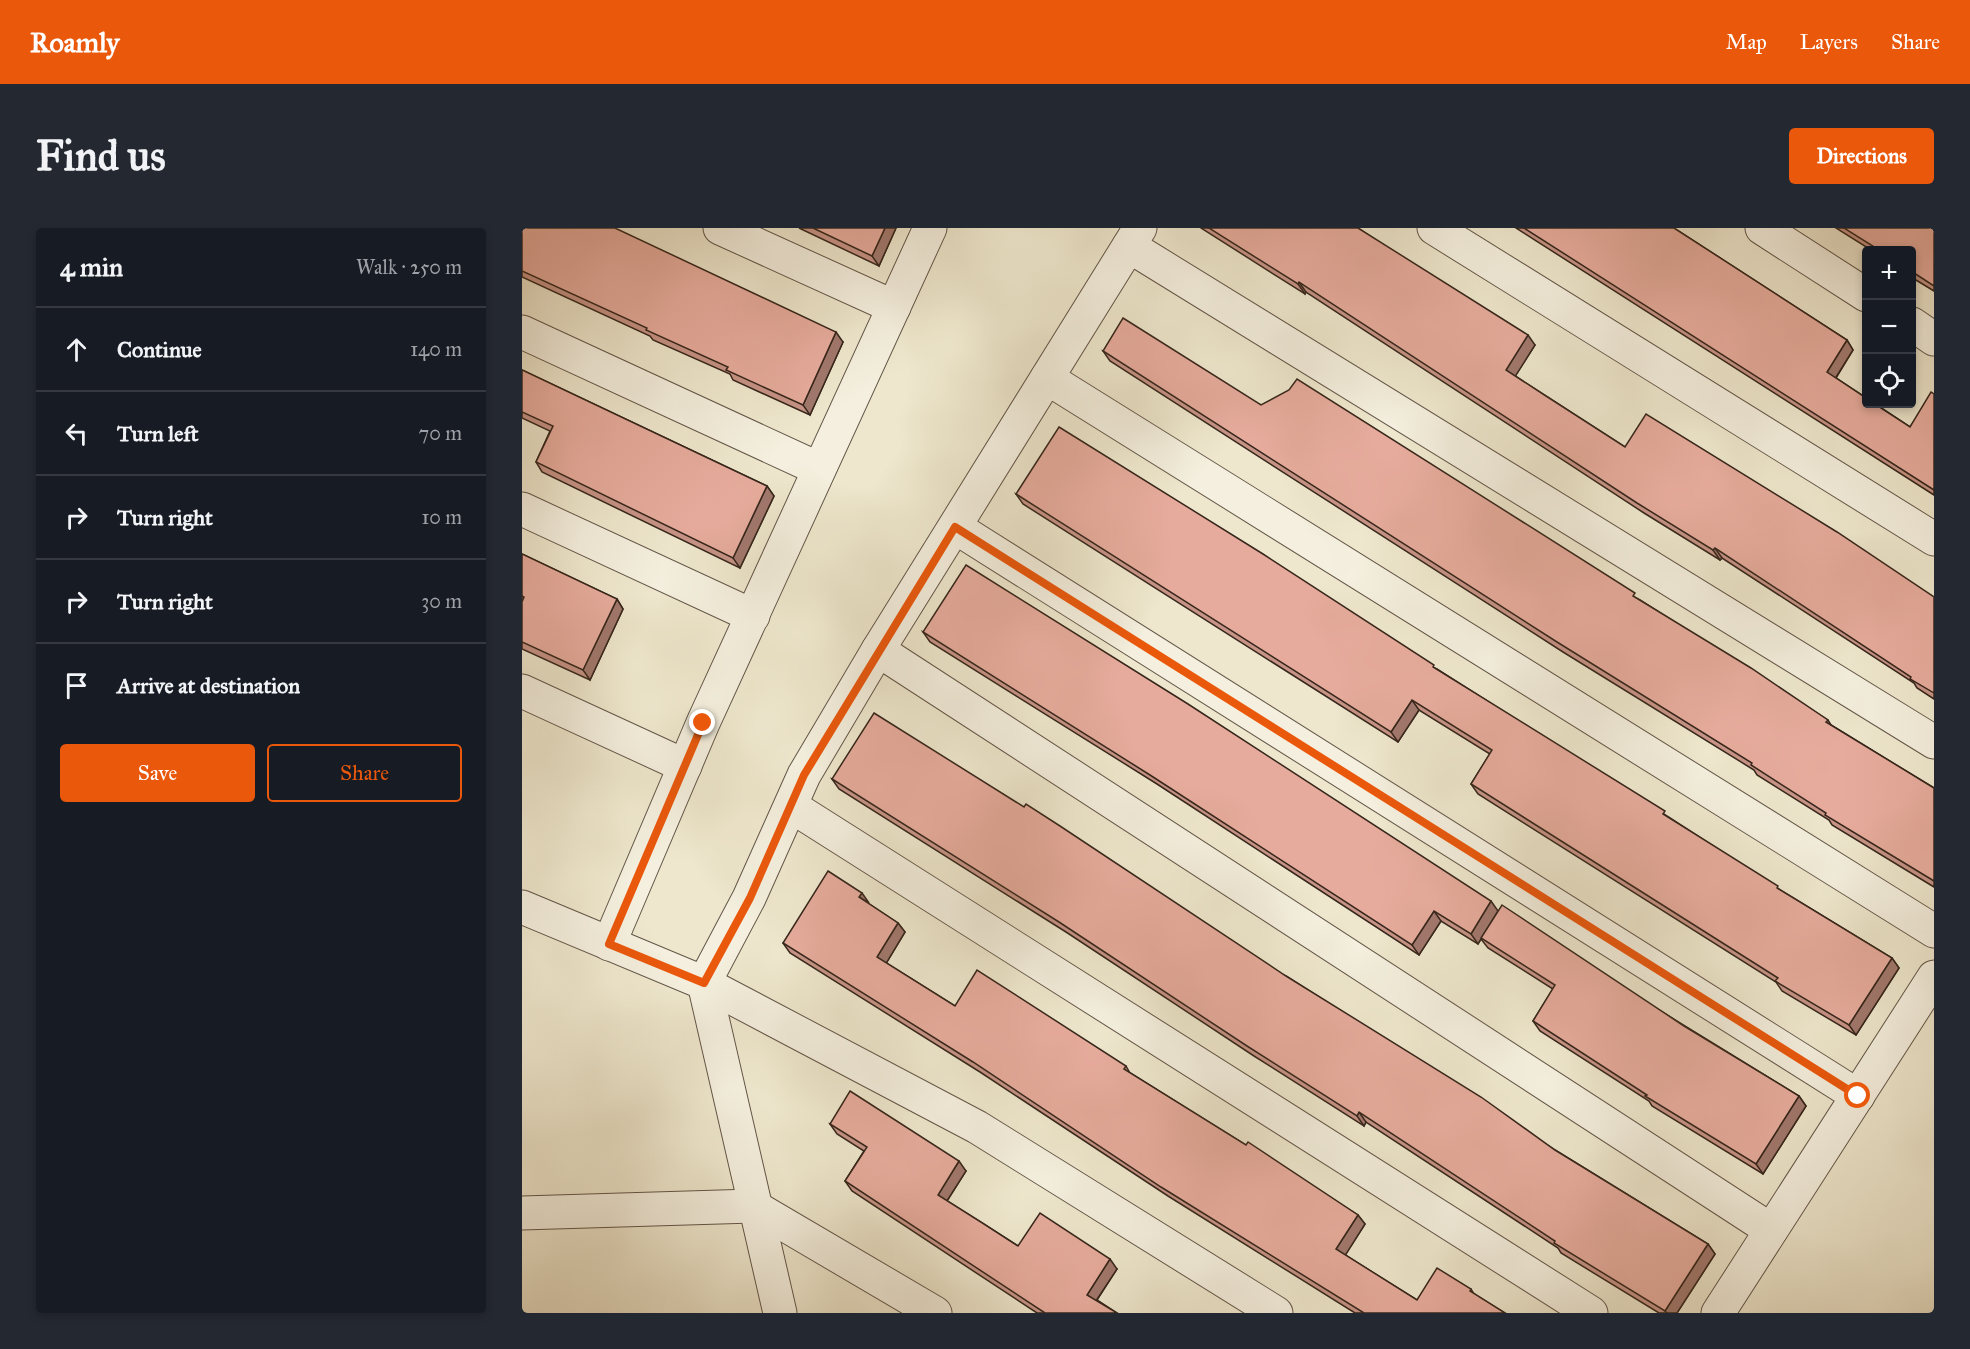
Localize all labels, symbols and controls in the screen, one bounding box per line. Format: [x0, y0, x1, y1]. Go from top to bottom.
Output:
text: Roamly [30, 25, 119, 60]
text: Map [1726, 29, 1767, 55]
text: Layers [1800, 29, 1858, 55]
text: Share [1891, 29, 1940, 55]
button: Directions [1789, 128, 1934, 184]
text: Find us [36, 130, 166, 182]
map controls [1862, 246, 1916, 408]
button: + [1862, 246, 1916, 300]
text: 4 min [60, 251, 123, 283]
text: Walk · 250 m [356, 255, 462, 279]
button: − [1862, 300, 1916, 354]
icon: ahead [60, 333, 93, 366]
text: Continue [117, 336, 202, 363]
text: 140 m [410, 337, 462, 361]
button: locate [1862, 354, 1916, 408]
icon: left [60, 417, 93, 450]
text: Turn left [117, 420, 199, 447]
text: 70 m [419, 421, 462, 445]
icon: right [60, 501, 93, 534]
text: Turn right [117, 504, 213, 531]
text: 10 m [421, 505, 462, 529]
icon: right [60, 585, 93, 618]
text: Turn right [117, 588, 213, 615]
text: 30 m [421, 589, 462, 613]
icon: arrive [60, 669, 93, 702]
text: Arrive at destination [117, 672, 300, 699]
route end [689, 709, 715, 735]
button: Save [60, 744, 255, 802]
button: Share [267, 744, 462, 802]
route start [1844, 1082, 1870, 1108]

